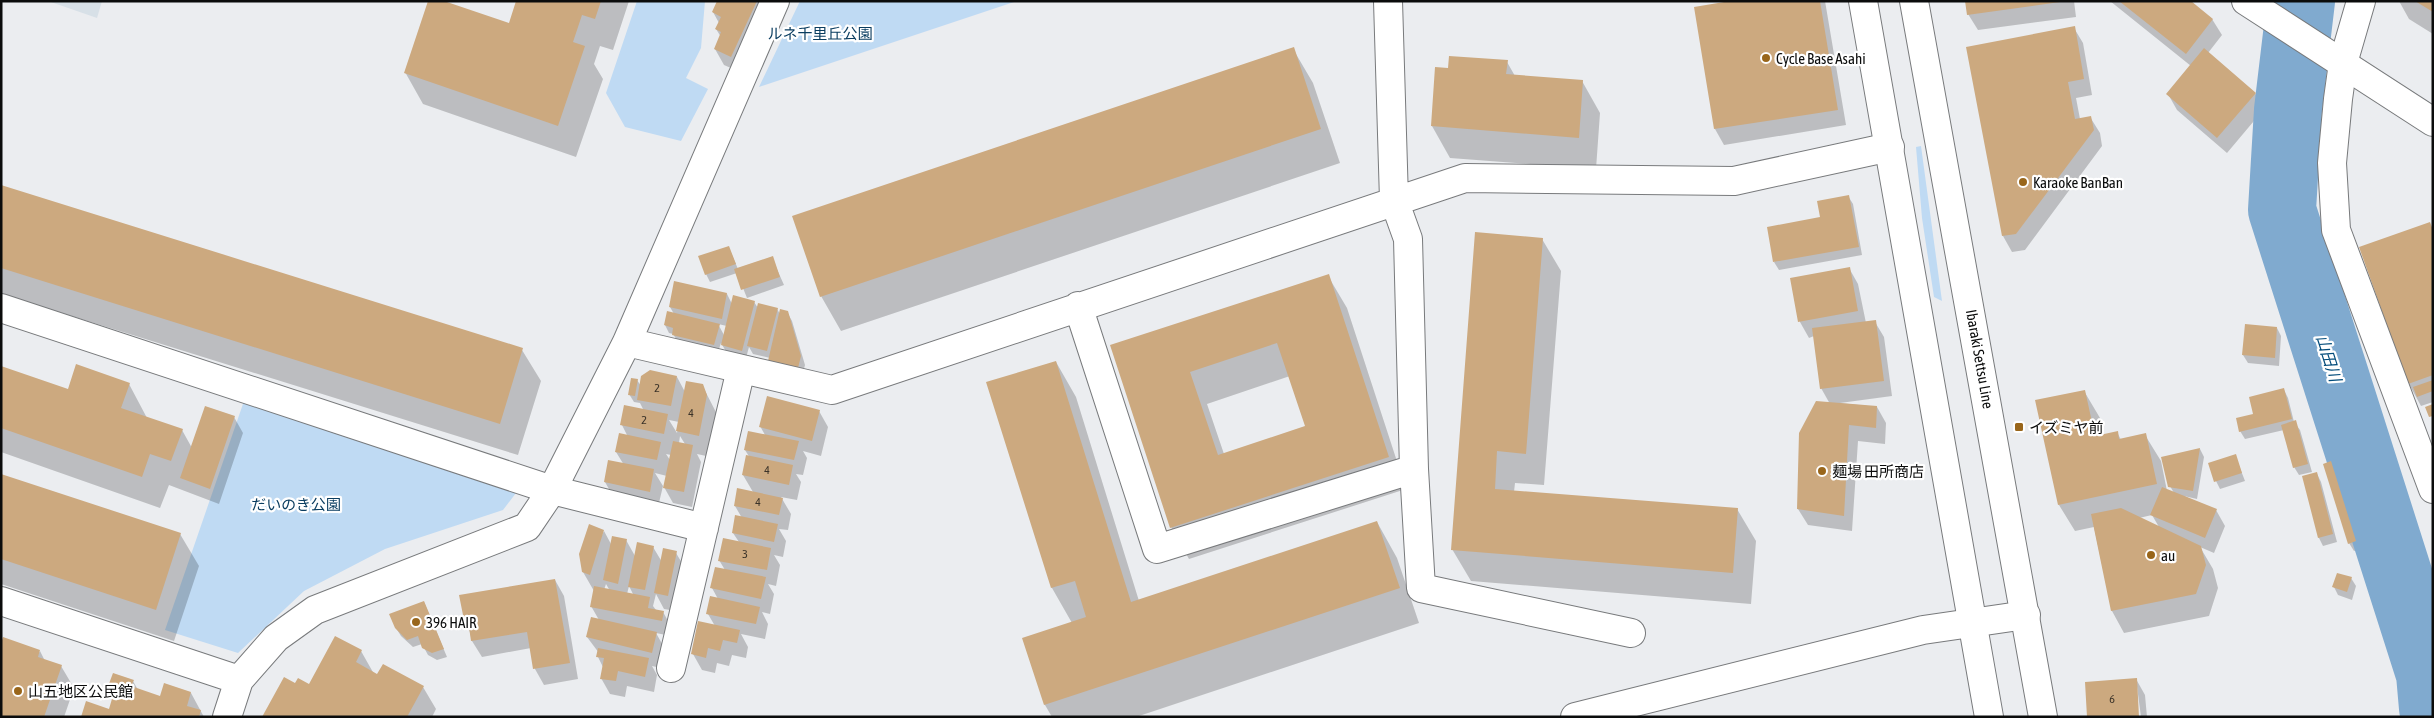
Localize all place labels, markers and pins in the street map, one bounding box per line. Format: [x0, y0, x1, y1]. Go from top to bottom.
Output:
place label: Cycle Base Asahi [1776, 50, 1866, 67]
marker: Cycle Base Asahi [1760, 52, 1772, 64]
place label: Karaoke BanBan [2033, 174, 2123, 191]
marker: Karaoke BanBan [2017, 176, 2029, 188]
place label: イズミヤ前 [2029, 419, 2104, 436]
marker: イズミヤ前 [2013, 421, 2025, 433]
place label: 麺場 田所商店 [1832, 463, 1924, 480]
marker: 麺場 田所商店 [1816, 465, 1828, 477]
place label: au [2161, 547, 2175, 564]
marker: au [2145, 549, 2157, 561]
place label: 396 HAIR [426, 614, 477, 631]
marker: 396 HAIR [410, 616, 422, 628]
place label: 山五地区公民館 [28, 683, 133, 700]
marker: 山五地区公民館 [12, 685, 24, 697]

